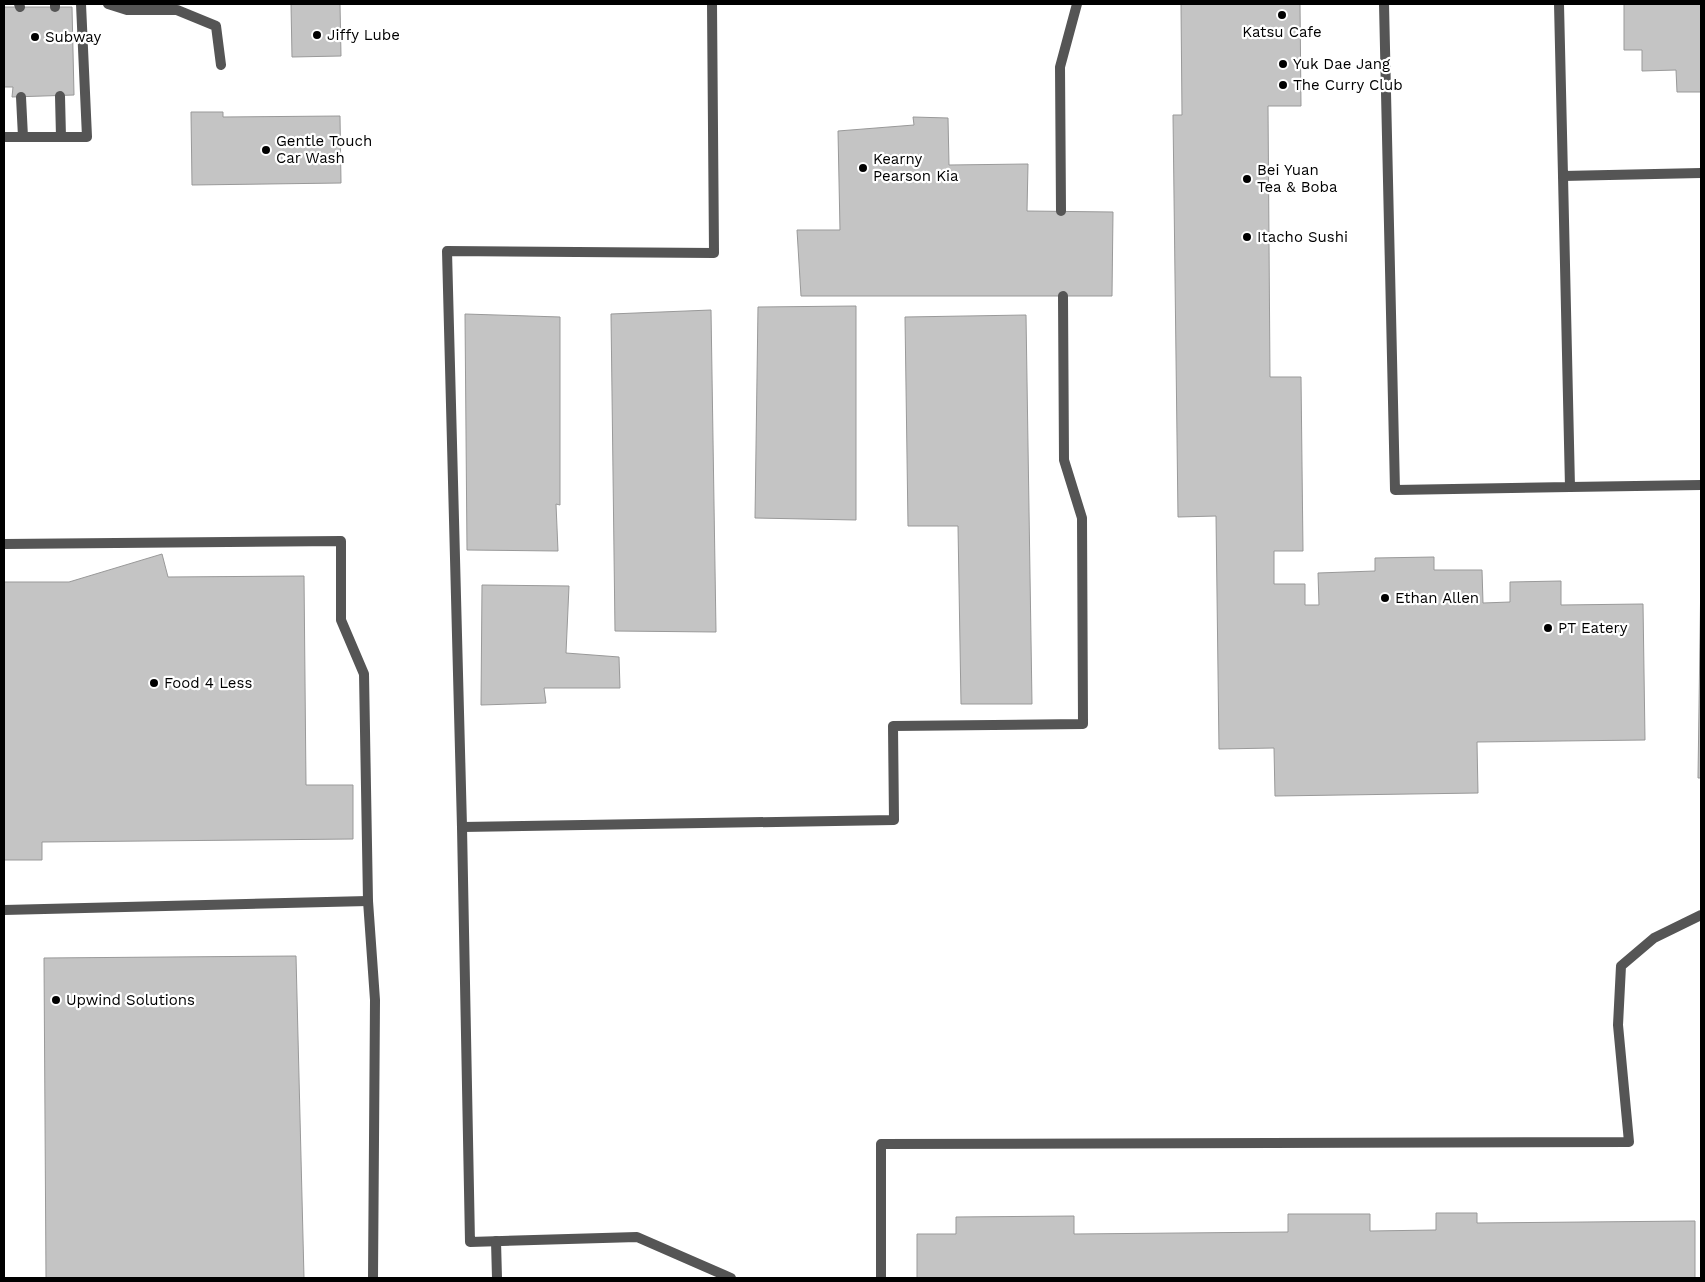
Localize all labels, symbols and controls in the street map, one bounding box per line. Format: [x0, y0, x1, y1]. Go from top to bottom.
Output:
marker: Katsu Cafe [1276, 9, 1288, 21]
place label: Katsu Cafe [1242, 23, 1322, 41]
place label: Jiffy Lube [327, 26, 400, 44]
place label: Subway [45, 28, 101, 46]
marker: Jiffy Lube [311, 29, 323, 41]
marker: Subway [29, 31, 41, 43]
place label: Yuk Dae Jang [1293, 55, 1390, 73]
marker: Yuk Dae Jang [1277, 58, 1289, 70]
place label: The Curry Club [1293, 76, 1403, 94]
marker: The Curry Club [1277, 79, 1289, 91]
place label: Gentle Touch Car Wash [276, 132, 372, 167]
marker: Gentle Touch Car Wash [260, 144, 272, 156]
place label: Kearny Pearson Kia [873, 150, 959, 185]
place label: Bei Yuan Tea & Boba [1257, 161, 1338, 196]
marker: Kearny Pearson Kia [857, 162, 869, 174]
marker: Bei Yuan Tea & Boba [1241, 173, 1253, 185]
place label: Itacho Sushi [1257, 228, 1348, 246]
marker: Itacho Sushi [1241, 231, 1253, 243]
place label: Ethan Allen [1395, 589, 1479, 607]
marker: Ethan Allen [1379, 592, 1391, 604]
place label: PT Eatery [1558, 619, 1628, 637]
marker: PT Eatery [1542, 622, 1554, 634]
place label: Food 4 Less [164, 674, 252, 692]
marker: Food 4 Less [148, 677, 160, 689]
place label: Upwind Solutions [66, 991, 195, 1009]
marker: Upwind Solutions [50, 994, 62, 1006]

